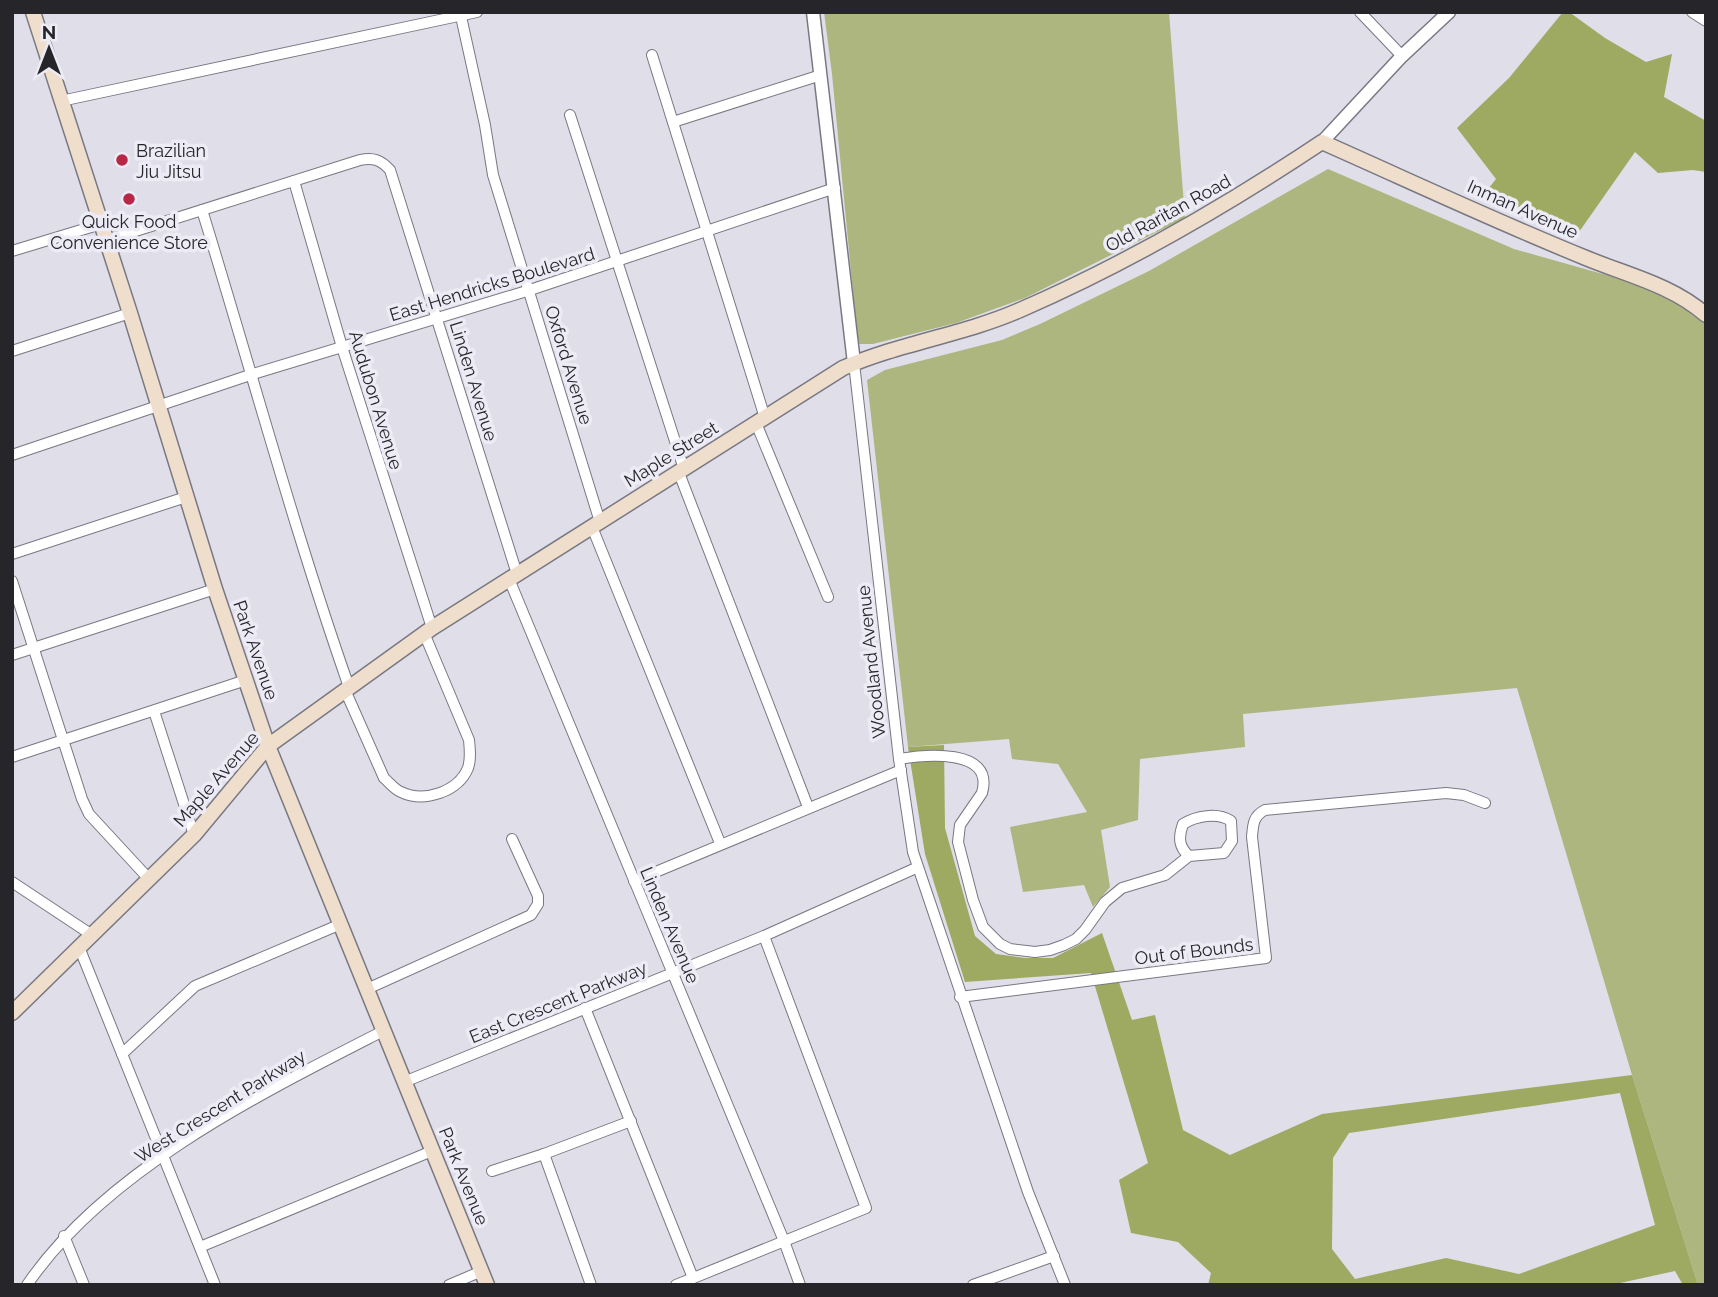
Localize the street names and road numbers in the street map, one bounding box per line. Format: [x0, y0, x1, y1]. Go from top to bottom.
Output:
street label: Old Raritan Road [1102, 170, 1234, 256]
street label: Inman Avenue [1464, 175, 1582, 243]
street label: East Hendricks Boulevard [387, 243, 597, 325]
street label: Oxford Avenue [541, 303, 597, 427]
street label: Linden Avenue [446, 318, 502, 444]
street label: Audubon Avenue [345, 328, 407, 472]
street label: Maple Street [620, 417, 722, 491]
street label: Woodland Avenue [852, 584, 889, 740]
street label: Park Avenue [229, 597, 283, 703]
street label: Maple Avenue [169, 727, 263, 831]
street label: Linden Avenue [636, 864, 704, 987]
street label: Out of Bounds [1134, 933, 1255, 969]
street label: East Crescent Parkway [466, 957, 650, 1047]
street label: West Crescent Parkway [131, 1045, 309, 1167]
street label: Park Avenue [435, 1124, 493, 1229]

